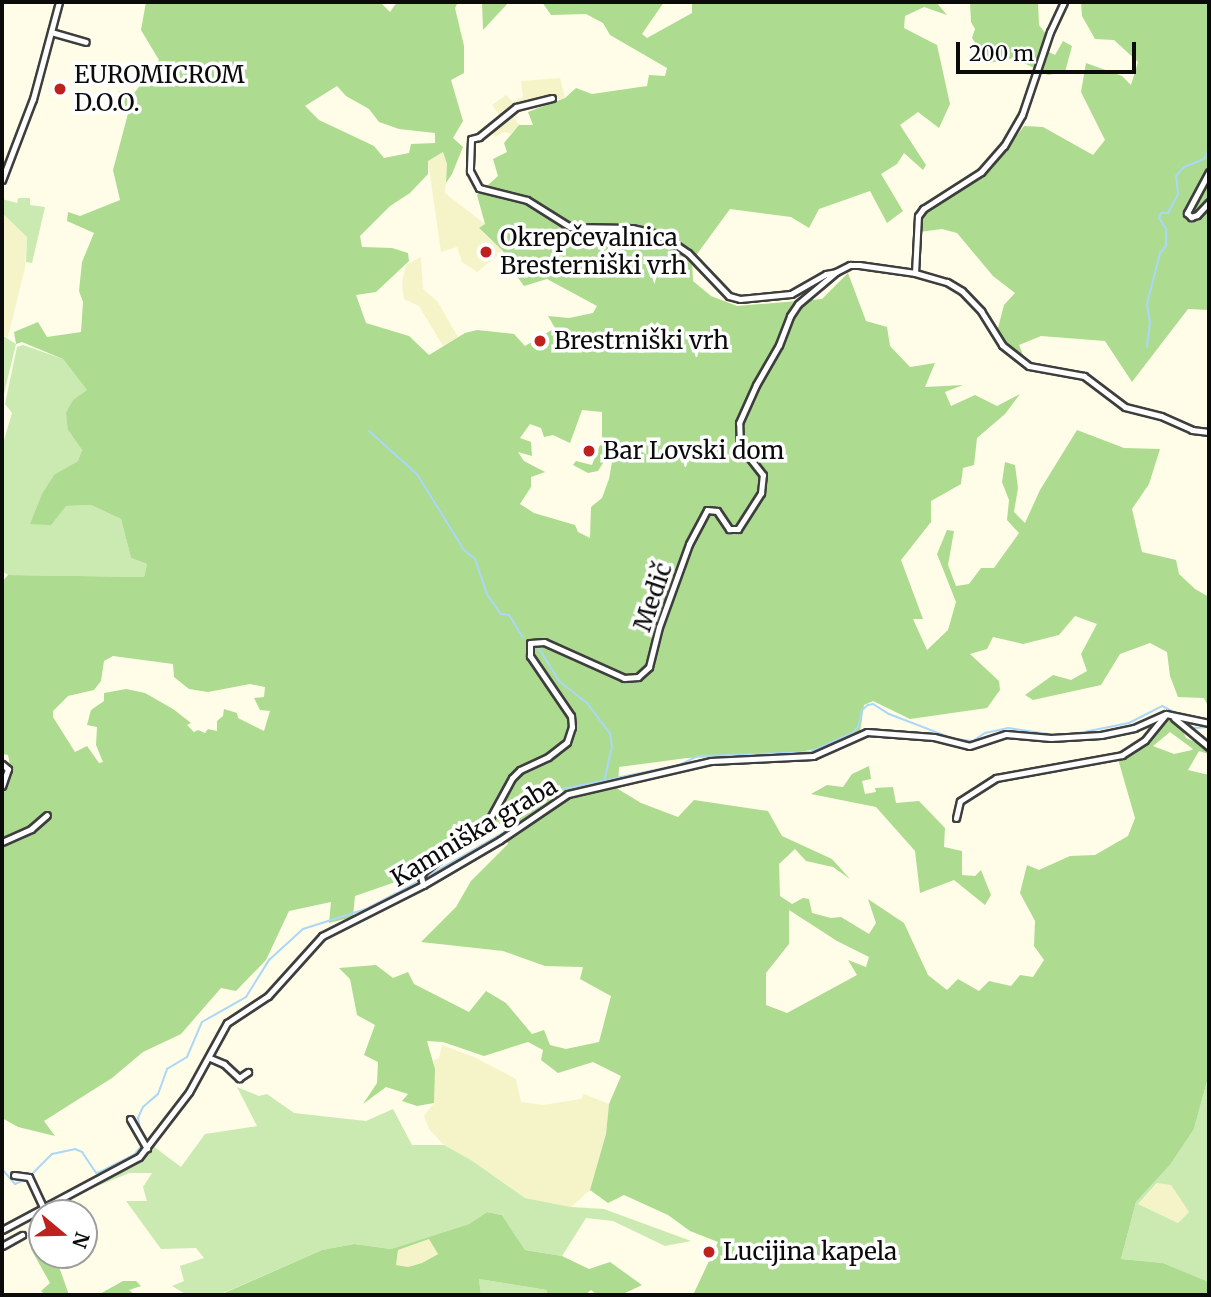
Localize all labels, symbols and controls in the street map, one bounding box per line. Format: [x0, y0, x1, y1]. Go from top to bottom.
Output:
scale bar [959, 28, 1139, 72]
text: 200 m [969, 40, 1034, 67]
place label: EUROMICROM D.O.O. [74, 61, 245, 117]
marker: EUROMICROM D.O.O. [52, 81, 68, 97]
place label: Okrepčevalnica Bresterniški vrh [500, 224, 687, 280]
marker: Okrepčevalnica Bresterniški vrh [478, 244, 494, 260]
place label: Brestrniški vrh [554, 327, 729, 355]
marker: Brestrniški vrh [532, 333, 548, 349]
place label: Bar Lovski dom [603, 437, 784, 465]
marker: Bar Lovski dom [581, 443, 597, 459]
street label: Medič [628, 559, 678, 635]
street label: Kamniška graba [386, 771, 562, 893]
north arrow [28, 1199, 98, 1269]
text: N [67, 1229, 95, 1251]
place label: Lucijina kapela [723, 1238, 897, 1266]
marker: Lucijina kapela [701, 1244, 717, 1260]

